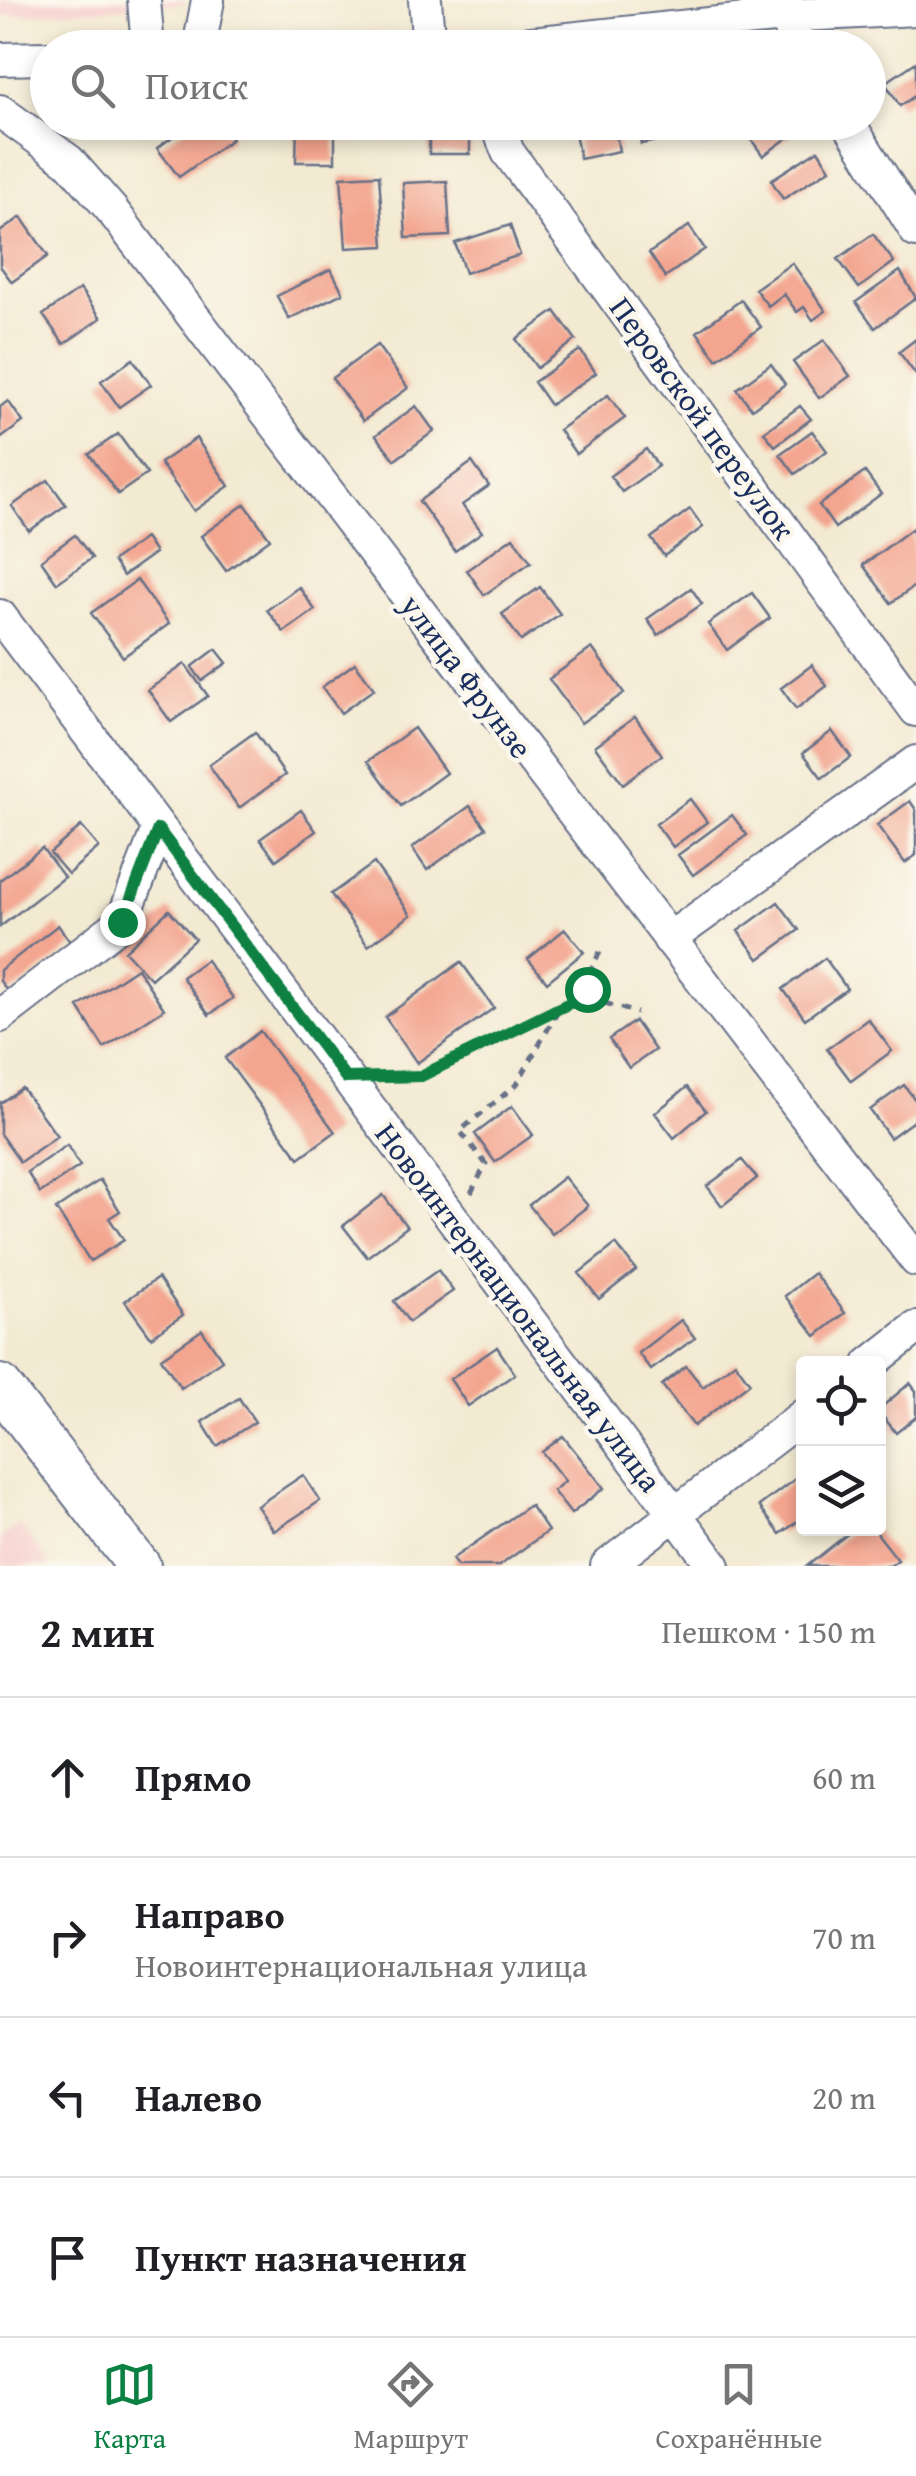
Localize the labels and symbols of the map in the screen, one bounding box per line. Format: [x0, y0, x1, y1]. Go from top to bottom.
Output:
street label: Перовской переулок [599, 287, 808, 550]
street label: улица Фрунзе [389, 583, 545, 768]
route end [100, 900, 146, 946]
route start [565, 967, 611, 1013]
street label: Новоинтернациональная улица [364, 1112, 674, 1502]

